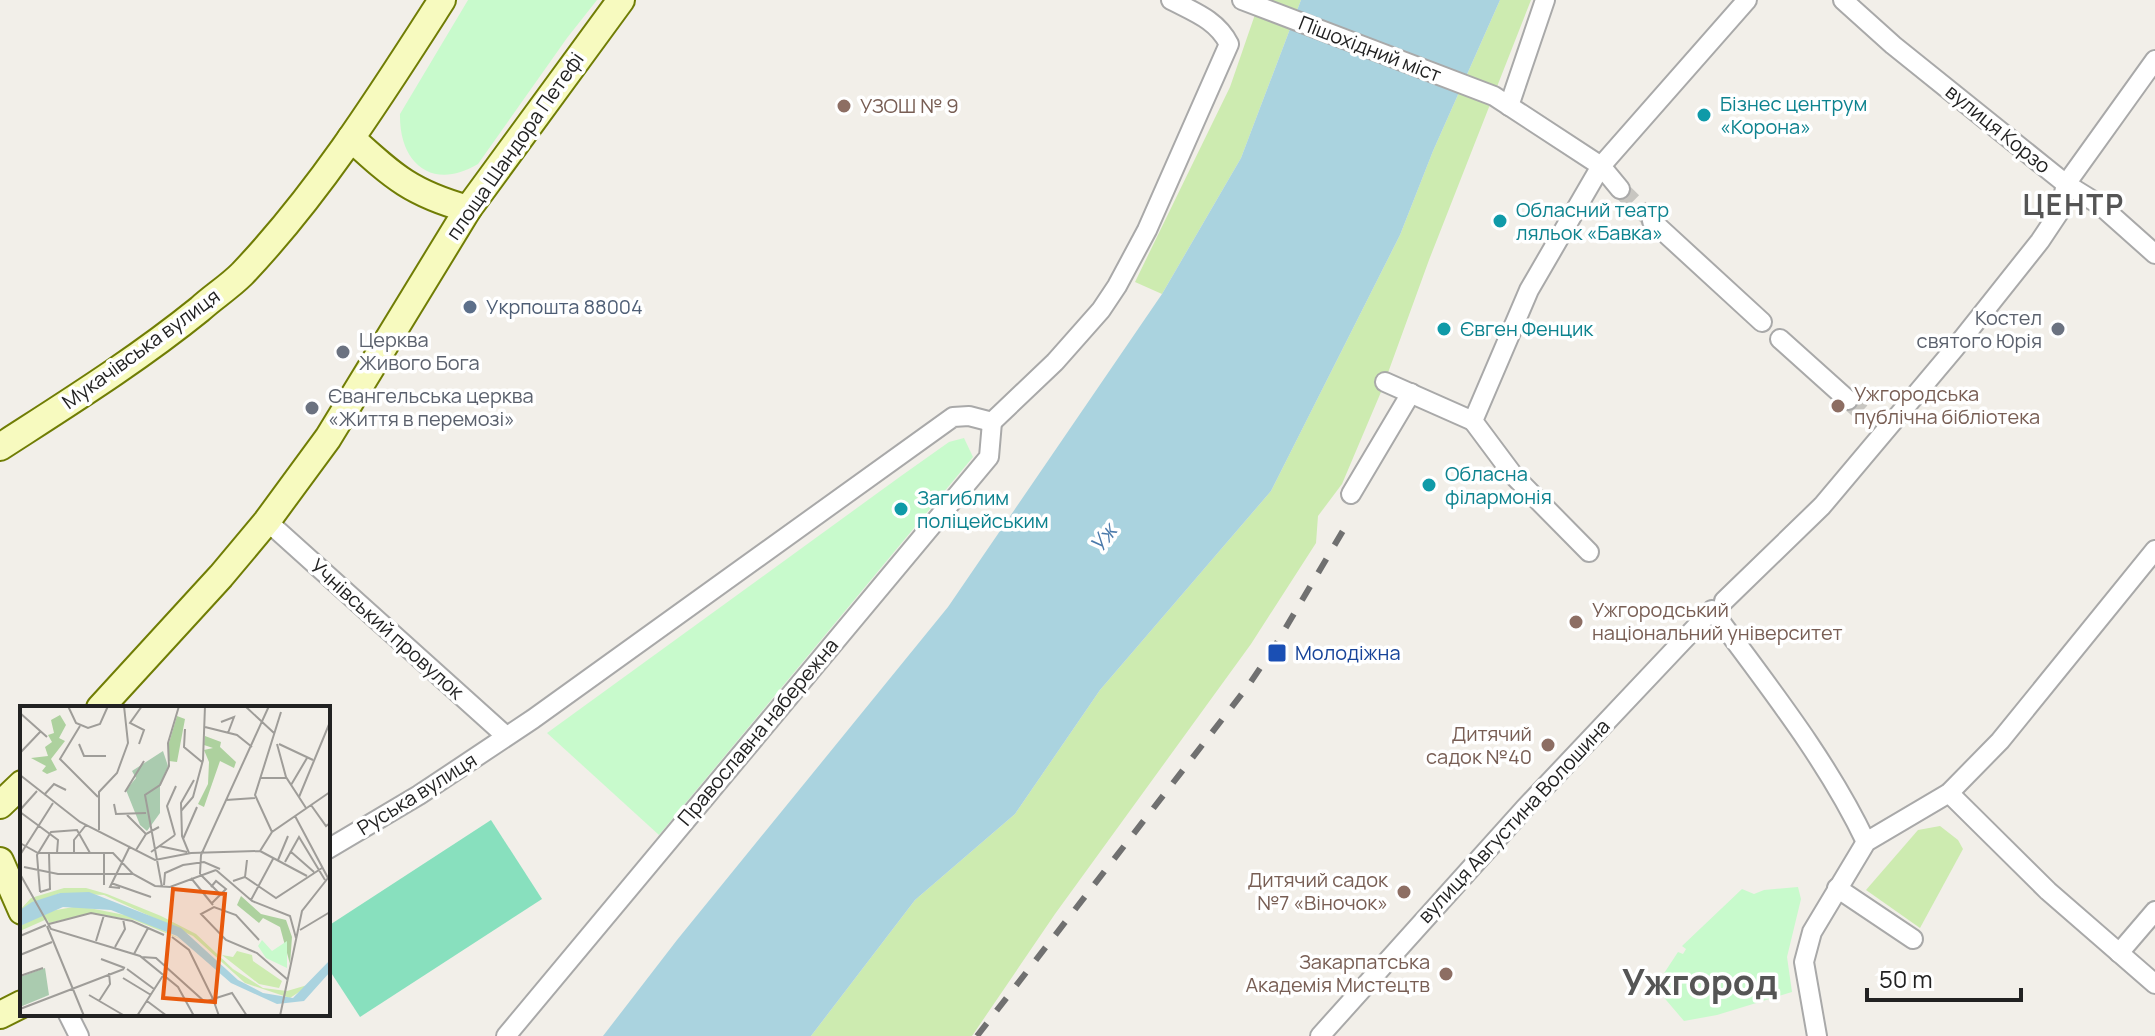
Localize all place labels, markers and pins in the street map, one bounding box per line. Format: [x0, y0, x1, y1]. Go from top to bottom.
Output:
place label: Бізнес центрум «Корона» [1720, 90, 1867, 140]
place label: УЗОШ № 9 [860, 92, 959, 119]
marker: УЗОШ № 9 [835, 97, 853, 115]
marker: Бізнес центрум «Корона» [1695, 106, 1713, 124]
place label: Обласний театр ляльок «Бавка» [1516, 196, 1669, 246]
marker: Обласний театр ляльок «Бавка» [1491, 212, 1509, 230]
place label: Укрпошта 88004 [486, 293, 643, 320]
marker: Укрпошта 88004 [461, 298, 479, 316]
place label: Костел святого Юрія [1917, 304, 2042, 354]
place label: Євген Фенцик [1460, 315, 1594, 342]
marker: Євген Фенцик [1435, 320, 1453, 338]
marker: Костел святого Юрія [2049, 320, 2067, 338]
place label: Церква Живого Бога [359, 326, 480, 376]
marker: Церква Живого Бога [334, 343, 352, 361]
place label: Ужгородська публічна бібліотека [1854, 380, 2040, 430]
place label: Євангельська церква «Життя в перемозі» [328, 382, 534, 432]
marker: Ужгородська публічна бібліотека [1829, 397, 1847, 415]
marker: Євангельська церква «Життя в перемозі» [303, 399, 321, 417]
place label: Обласна філармонія [1445, 460, 1552, 510]
marker: Обласна філармонія [1420, 476, 1438, 494]
place label: Загиблим поліцейським [917, 484, 1049, 534]
marker: Загиблим поліцейським [892, 500, 910, 518]
place label: Ужгородський національний університет [1592, 596, 1843, 646]
marker: Ужгородський національний університет [1567, 613, 1585, 631]
place label: Молодіжна [1295, 639, 1401, 666]
marker: Молодіжна [1266, 642, 1288, 664]
place label: Дитячий садок №40 [1426, 720, 1532, 770]
marker: Дитячий садок №40 [1539, 736, 1557, 754]
place label: Дитячий садок №7 «Віночок» [1248, 866, 1389, 916]
marker: Дитячий садок №7 «Віночок» [1395, 883, 1413, 901]
place label: Закарпатська Академія Мистецтв [1245, 948, 1430, 998]
marker: Закарпатська Академія Мистецтв [1437, 965, 1455, 983]

